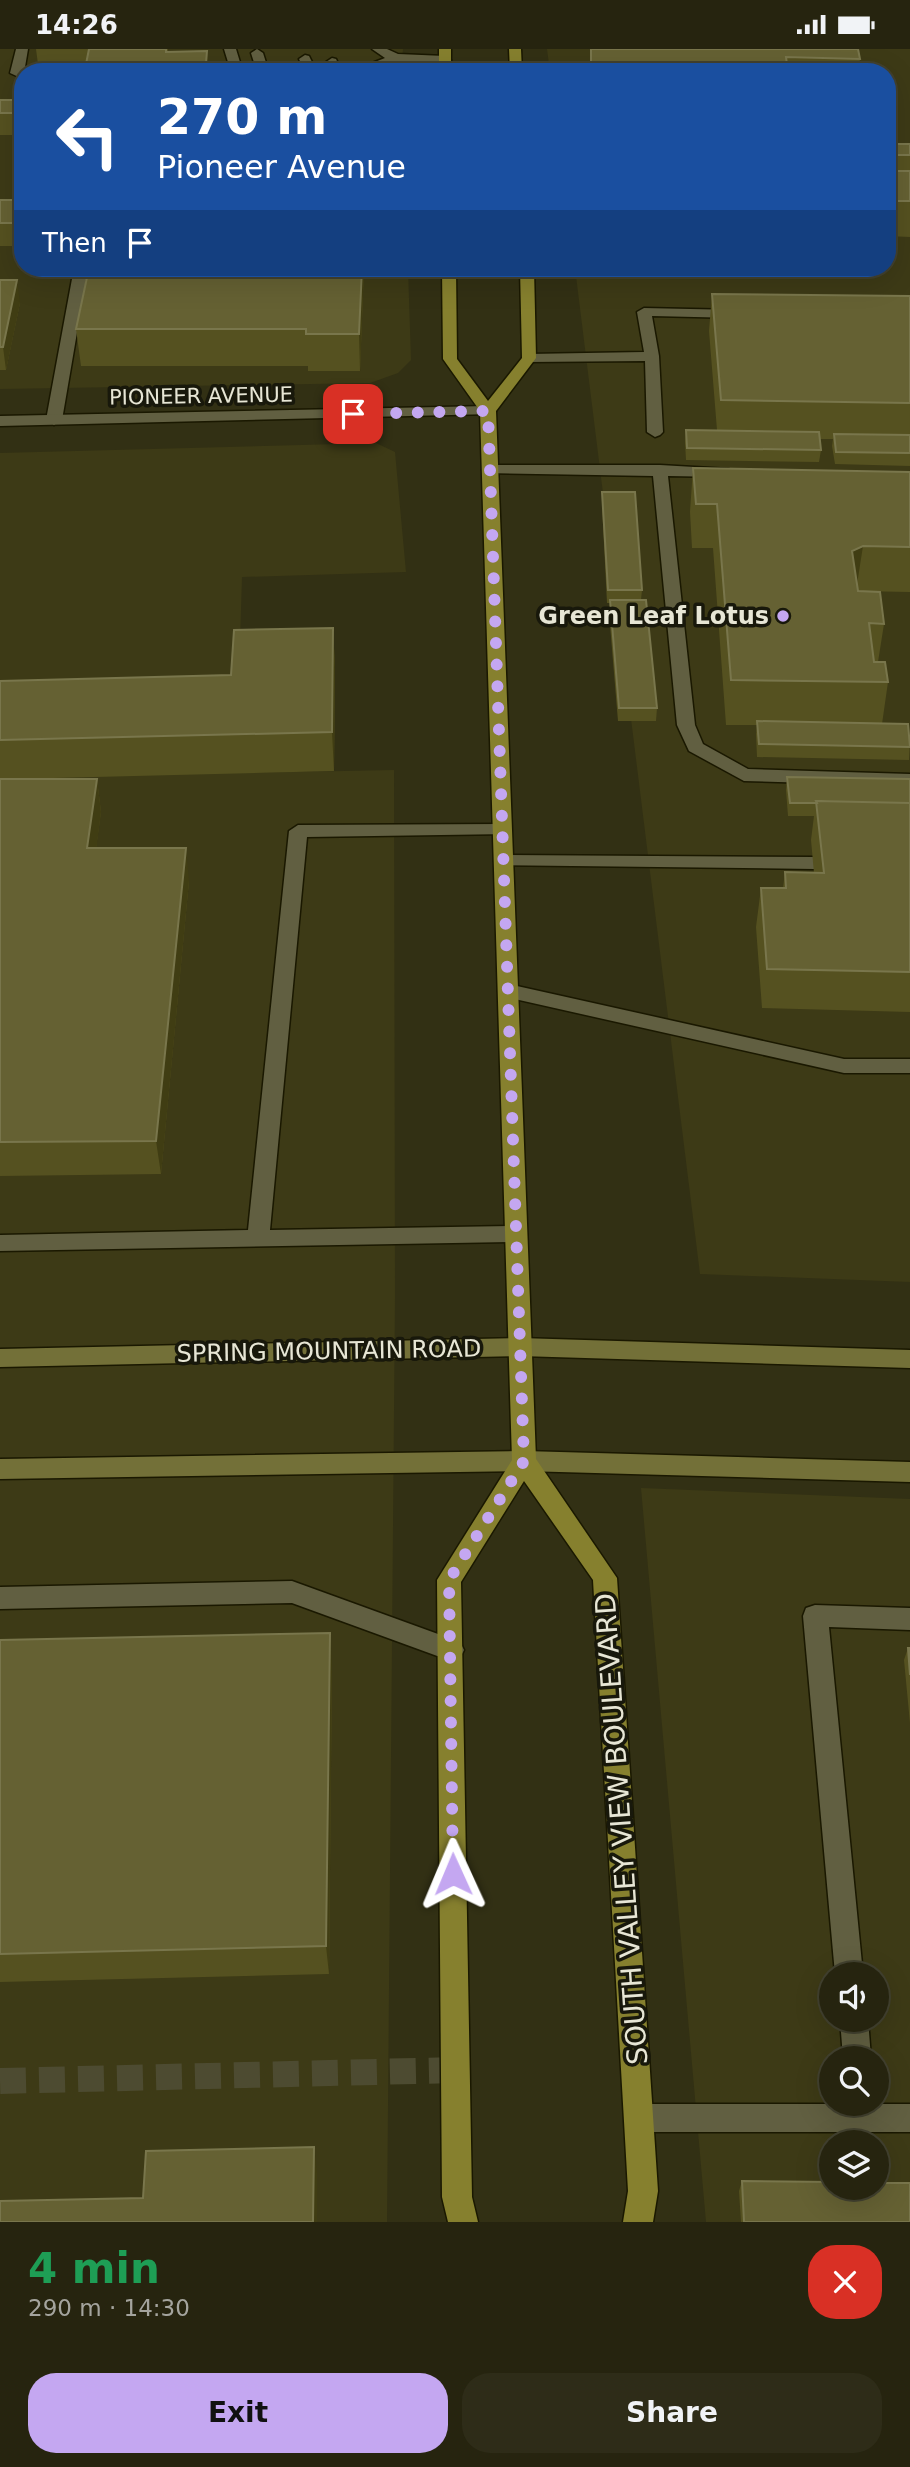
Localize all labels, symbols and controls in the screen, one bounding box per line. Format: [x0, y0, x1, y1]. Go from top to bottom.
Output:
text: 14:26 [35, 10, 118, 40]
text: 270 m [157, 89, 327, 146]
icon: left [42, 91, 133, 182]
text: Pioneer Avenue [157, 148, 406, 186]
icon: arrive [121, 224, 159, 262]
text: Then [42, 228, 107, 258]
street label: PIONEER AVENUE [109, 382, 293, 410]
pin [323, 384, 383, 444]
icon: arrive [334, 395, 372, 433]
place label: Green Leaf Lotus [538, 602, 769, 630]
marker: Green Leaf Lotus [775, 608, 791, 624]
street label: SPRING MOUNTAIN ROAD [176, 1334, 482, 1368]
street label: SOUTH VALLEY VIEW BOULEVARD [589, 1592, 654, 2066]
position arrow [416, 1837, 490, 1911]
map controls [819, 1962, 889, 2200]
button: sound [819, 1962, 889, 2032]
button: search [819, 2046, 889, 2116]
button: layers [819, 2130, 889, 2200]
text: 4 min [28, 2244, 160, 2293]
button: close [808, 2245, 882, 2319]
text: 290 m · 14:30 [28, 2295, 190, 2321]
button: Exit [28, 2373, 448, 2453]
button: Share [462, 2373, 882, 2453]

